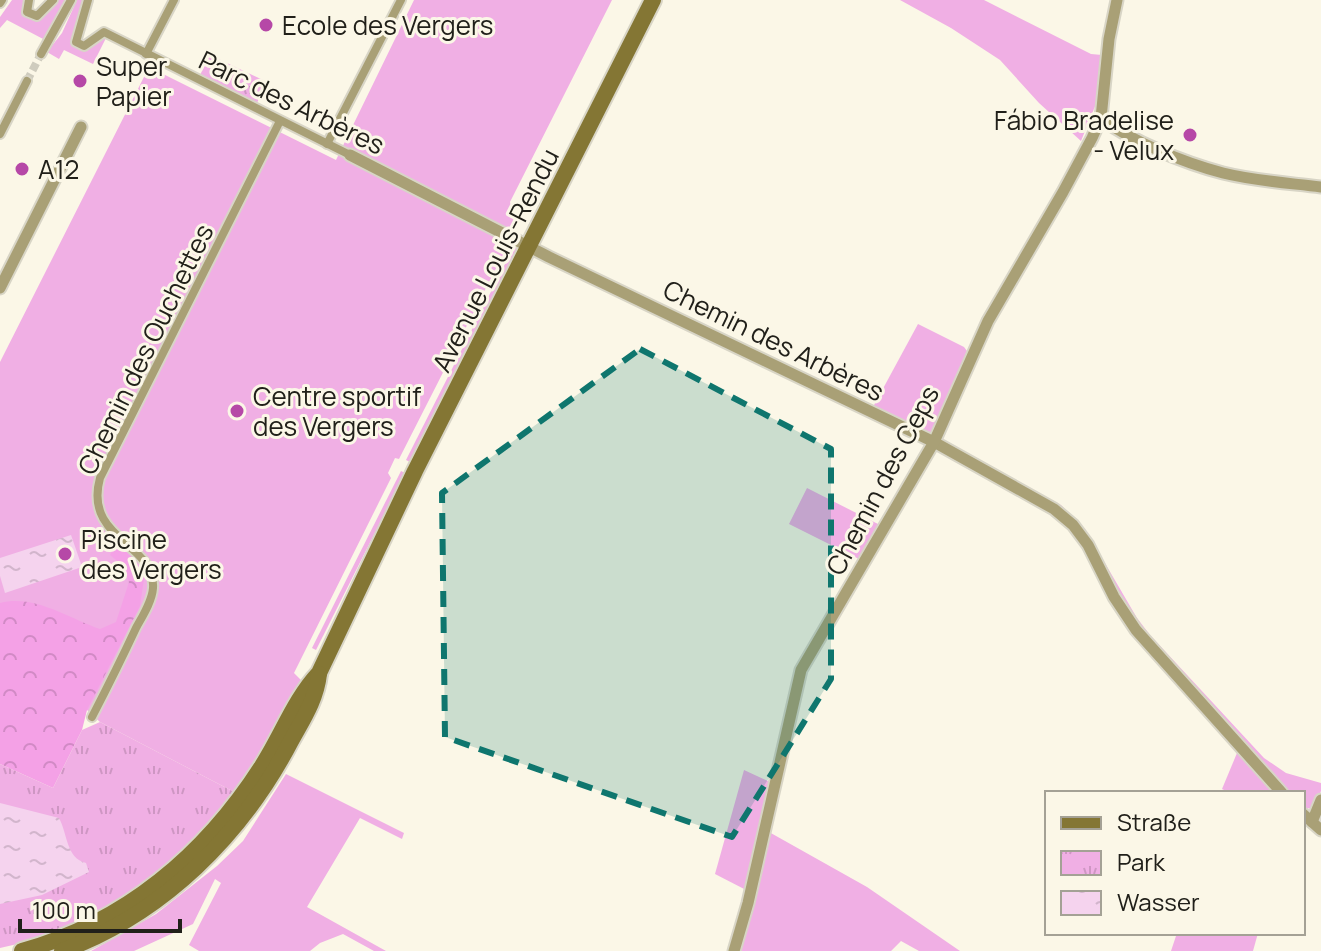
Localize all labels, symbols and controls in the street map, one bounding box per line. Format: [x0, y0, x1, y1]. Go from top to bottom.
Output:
place label: Ecole des Vergers [282, 7, 493, 43]
marker: Ecole des Vergers [257, 16, 275, 34]
street label: Parc des Arbères [193, 42, 391, 162]
place label: Super Papier [96, 48, 172, 114]
marker: Super Papier [71, 72, 89, 90]
place label: Fábio Bradelise - Velux [994, 102, 1174, 168]
marker: Fábio Bradelise - Velux [1181, 126, 1199, 144]
street label: Avenue Louis-Rendu [423, 142, 567, 378]
place label: A12 [38, 151, 79, 187]
marker: A12 [13, 160, 31, 178]
street label: Chemin des Ouchettes [69, 218, 221, 480]
street label: Chemin des Arbères [658, 271, 890, 409]
place label: Centre sportif des Vergers [253, 378, 421, 444]
street label: Chemin des Ceps [817, 379, 947, 581]
marker: Centre sportif des Vergers [228, 402, 246, 420]
place label: Piscine des Vergers [81, 521, 222, 587]
marker: Piscine des Vergers [56, 545, 74, 563]
legend [1045, 791, 1305, 935]
text: Straße [1117, 805, 1191, 838]
text: Park [1117, 845, 1166, 878]
scale bar [20, 883, 180, 933]
text: Wasser [1117, 885, 1200, 918]
text: 100 m [32, 893, 96, 926]

